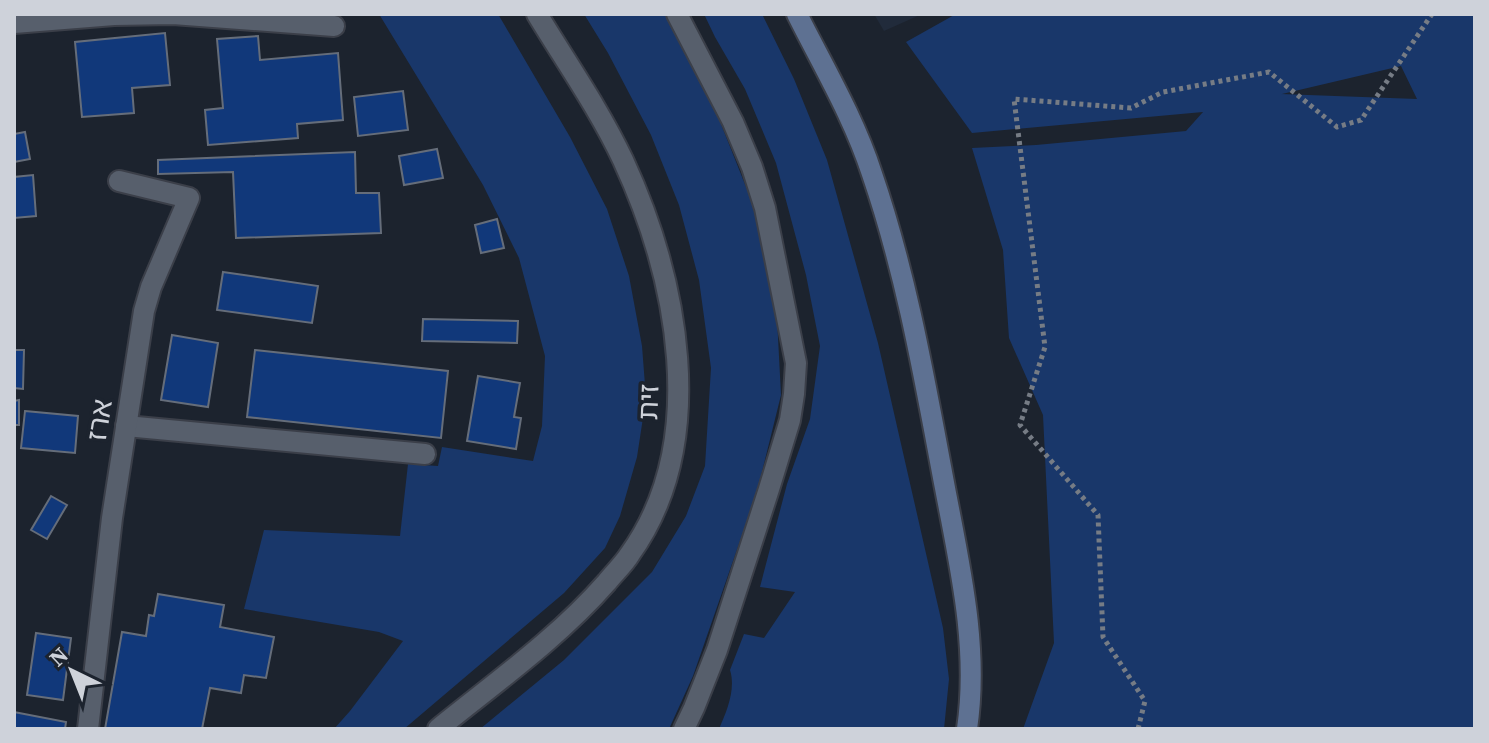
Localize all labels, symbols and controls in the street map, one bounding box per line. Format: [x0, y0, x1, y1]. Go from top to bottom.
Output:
street label: זית [628, 383, 668, 421]
street label: ארז [77, 396, 121, 444]
north arrow [32, 631, 112, 711]
text: N [42, 640, 74, 673]

